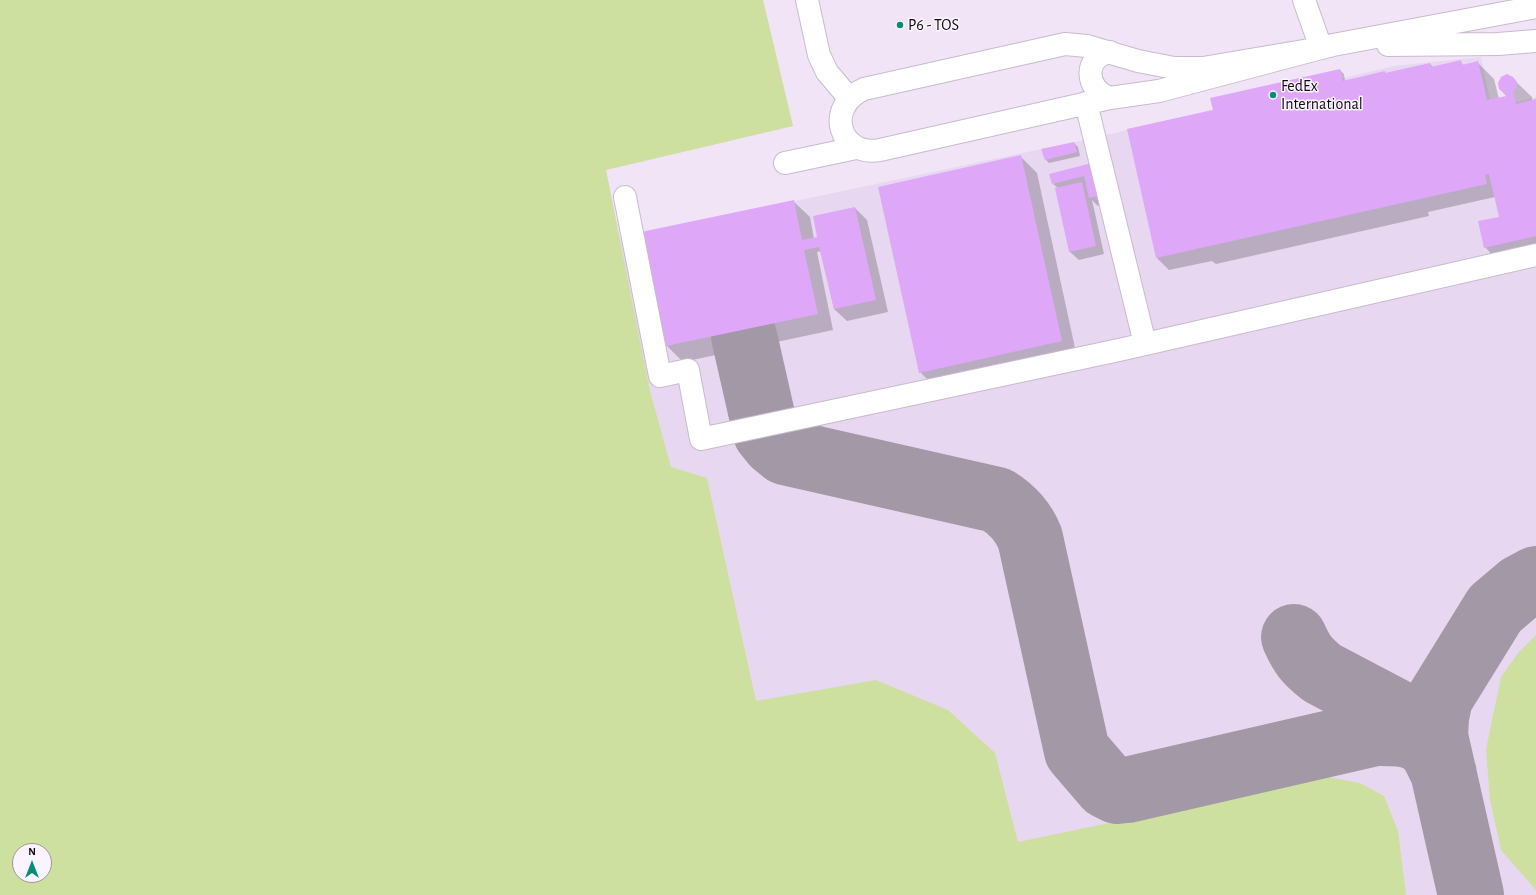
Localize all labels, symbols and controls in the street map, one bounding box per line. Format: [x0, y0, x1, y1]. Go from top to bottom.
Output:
place label: P6 - TOS [908, 15, 959, 35]
marker: P6 - TOS [895, 20, 905, 30]
place label: FedEx International [1281, 76, 1363, 114]
marker: FedEx International [1268, 90, 1278, 100]
north arrow [12, 843, 52, 883]
text: N [28, 846, 36, 857]

